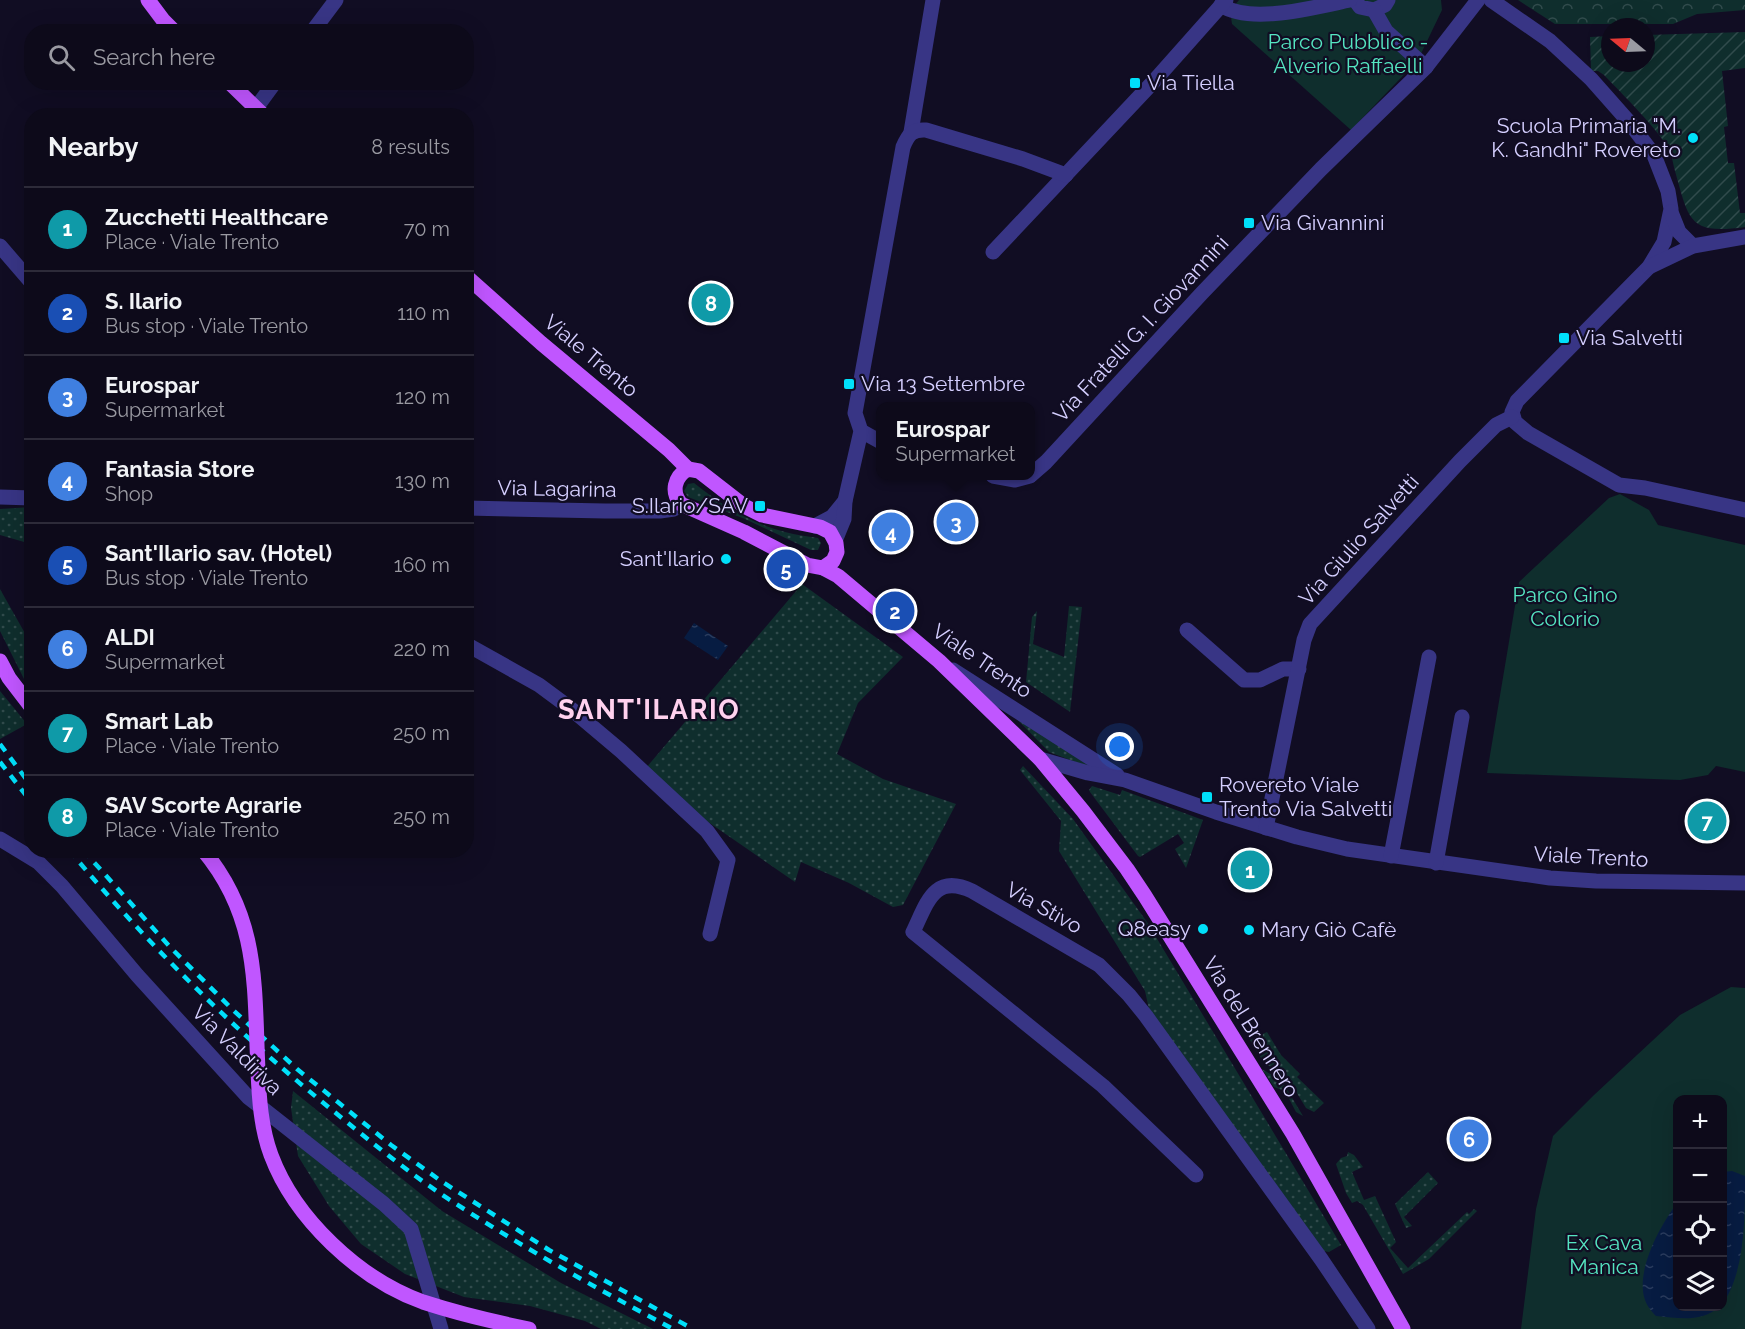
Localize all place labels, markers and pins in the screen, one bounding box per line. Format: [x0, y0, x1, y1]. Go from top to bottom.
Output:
place label: Via Tiella [1147, 70, 1235, 95]
marker: Via Tiella [1128, 76, 1142, 90]
place label: Scuola Primaria "M. K. Gandhi" Rovereto [1491, 113, 1681, 162]
marker: Scuola Primaria "M. K. Gandhi" Rovereto [1686, 131, 1700, 145]
place label: Via Givannini [1261, 210, 1385, 235]
marker: Via Givannini [1242, 216, 1256, 230]
pin: 8 [692, 280, 730, 326]
place label: Via Salvetti [1576, 325, 1683, 350]
marker: Via Salvetti [1557, 331, 1571, 345]
place label: Via 13 Settembre [861, 371, 1025, 396]
marker: Via 13 Settembre [842, 377, 856, 391]
place label: S.Ilario/SAV [632, 493, 748, 518]
marker: S.Ilario/SAV [753, 499, 767, 513]
pin: 3 [936, 500, 976, 544]
pin: 4 [872, 510, 910, 554]
place label: Sant'Ilario [620, 546, 714, 571]
pin: 5 [766, 546, 806, 592]
marker: Sant'Ilario [719, 552, 733, 566]
pin: 2 [876, 588, 914, 634]
place label: Rovereto Viale Trento Via Salvetti [1219, 772, 1392, 821]
marker: Rovereto Viale Trento Via Salvetti [1200, 790, 1214, 804]
pin: 7 [1688, 798, 1726, 844]
pin: 1 [1230, 848, 1270, 892]
place label: Q8easy [1118, 916, 1191, 941]
place label: Mary Giò Cafè [1261, 917, 1396, 942]
marker: Q8easy [1196, 922, 1210, 936]
marker: Mary Giò Cafè [1242, 923, 1256, 937]
pin: 6 [1450, 1116, 1488, 1162]

